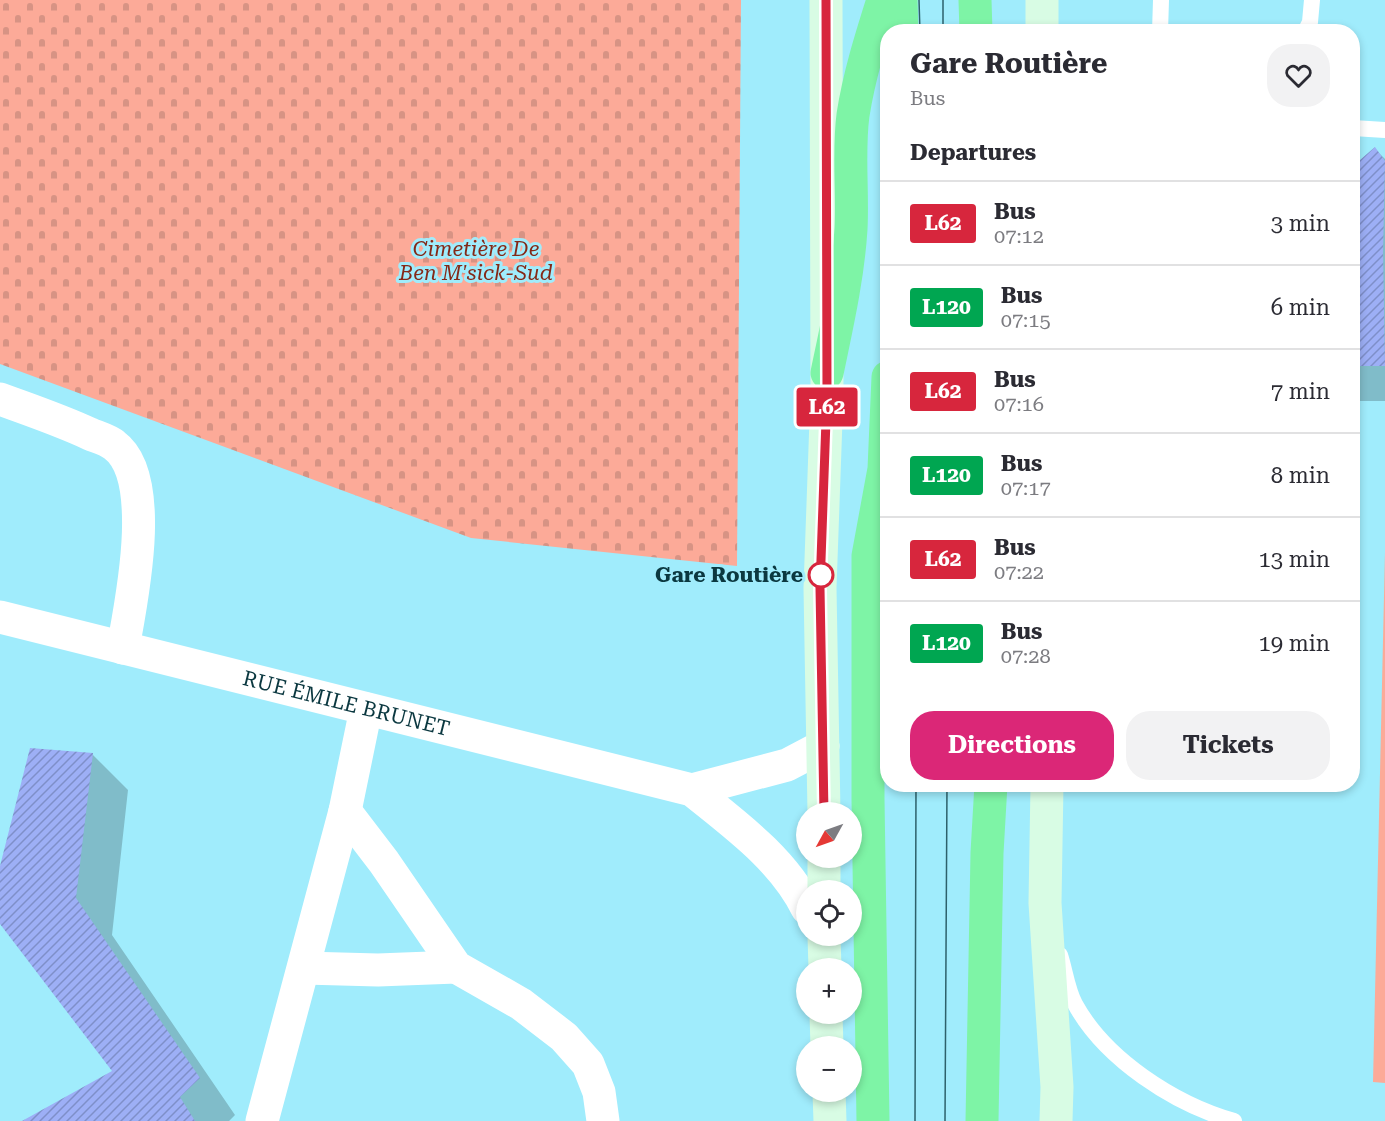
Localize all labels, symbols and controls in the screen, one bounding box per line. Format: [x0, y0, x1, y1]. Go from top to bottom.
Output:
button: heart [1267, 44, 1330, 107]
text: Gare Routière [910, 47, 1107, 80]
text: Bus [910, 86, 945, 110]
text: Departures [910, 140, 1036, 165]
text: Bus [994, 199, 1036, 224]
text: L62 [925, 211, 961, 235]
text: 3 min [1271, 211, 1330, 236]
text: 07:12 [994, 224, 1044, 248]
park label: Cimetière De Ben M'sick-Sud [398, 237, 553, 285]
text: Bus [1001, 283, 1042, 308]
text: L120 [922, 295, 971, 319]
text: 6 min [1271, 295, 1330, 320]
text: 07:15 [1001, 308, 1051, 332]
text: Bus [994, 367, 1036, 392]
text: L62 [925, 379, 961, 403]
text: 7 min [1271, 379, 1330, 404]
line badge: L62 [792, 388, 862, 426]
text: 07:16 [994, 392, 1044, 416]
text: L62 [809, 395, 845, 419]
text: Bus [1001, 451, 1042, 476]
text: L120 [922, 463, 971, 487]
text: 8 min [1271, 463, 1330, 488]
text: 07:17 [1001, 476, 1051, 500]
text: Bus [994, 535, 1036, 560]
text: L62 [925, 547, 961, 571]
text: 13 min [1259, 547, 1330, 572]
text: 07:22 [994, 560, 1044, 584]
marker: Gare Routière [808, 562, 834, 588]
place label: Gare Routière [655, 563, 803, 587]
text: Bus [1001, 619, 1042, 644]
text: L120 [922, 631, 971, 655]
text: 19 min [1259, 631, 1330, 656]
text: 07:28 [1001, 644, 1051, 668]
street label: RUE ÉMILE BRUNET [240, 666, 452, 741]
button: Directions [910, 711, 1114, 780]
button: Tickets [1126, 711, 1330, 780]
north arrow [796, 802, 862, 868]
map controls [796, 802, 862, 1102]
button: locate [796, 880, 862, 946]
button: + [796, 958, 862, 1024]
button: − [796, 1036, 862, 1102]

